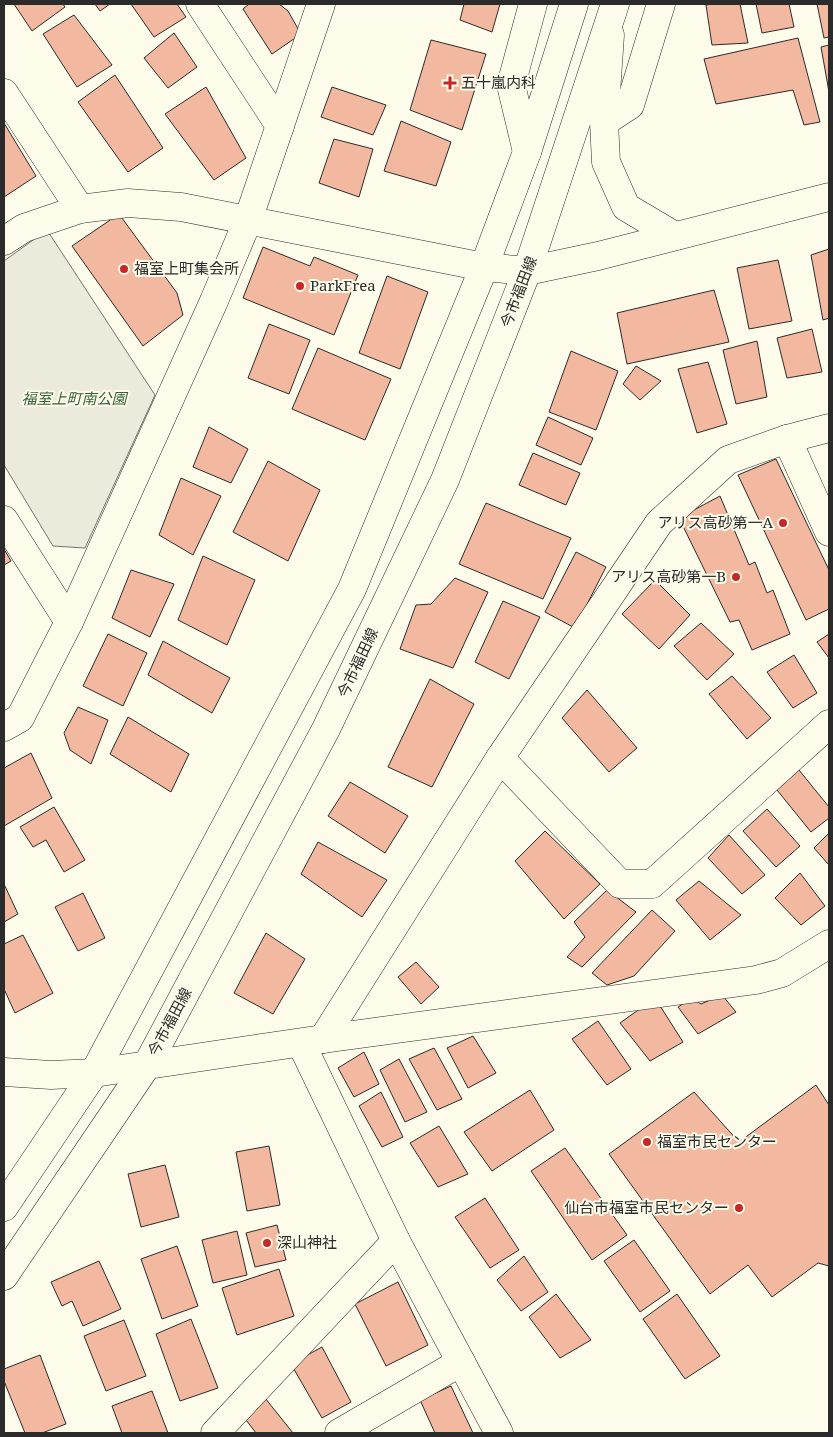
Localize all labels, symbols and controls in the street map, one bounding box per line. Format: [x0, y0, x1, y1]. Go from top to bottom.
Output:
place label: 五十嵐内科 [461, 72, 536, 92]
marker: 五十嵐内科 [443, 76, 457, 90]
street label: 今市福田線 [495, 253, 541, 330]
place label: 福室上町集会所 [134, 258, 239, 278]
marker: 福室上町集会所 [118, 263, 130, 275]
place label: ParkFrea [310, 275, 376, 295]
marker: ParkFrea [294, 280, 306, 292]
park label: 福室上町南公園 [21, 388, 128, 408]
place label: アリス高砂第一A [657, 512, 773, 532]
marker: アリス高砂第一A [777, 517, 789, 529]
place label: アリス高砂第一B [611, 566, 726, 586]
marker: アリス高砂第一B [730, 571, 742, 583]
street label: 今市福田線 [332, 624, 382, 701]
street label: 今市福田線 [143, 984, 196, 1059]
place label: 福室市民センター [657, 1131, 777, 1151]
marker: 福室市民センター [641, 1136, 653, 1148]
place label: 仙台市福室市民センター [564, 1197, 729, 1217]
marker: 仙台市福室市民センター [733, 1202, 745, 1214]
place label: 深山神社 [277, 1232, 337, 1252]
marker: 深山神社 [261, 1237, 273, 1249]

